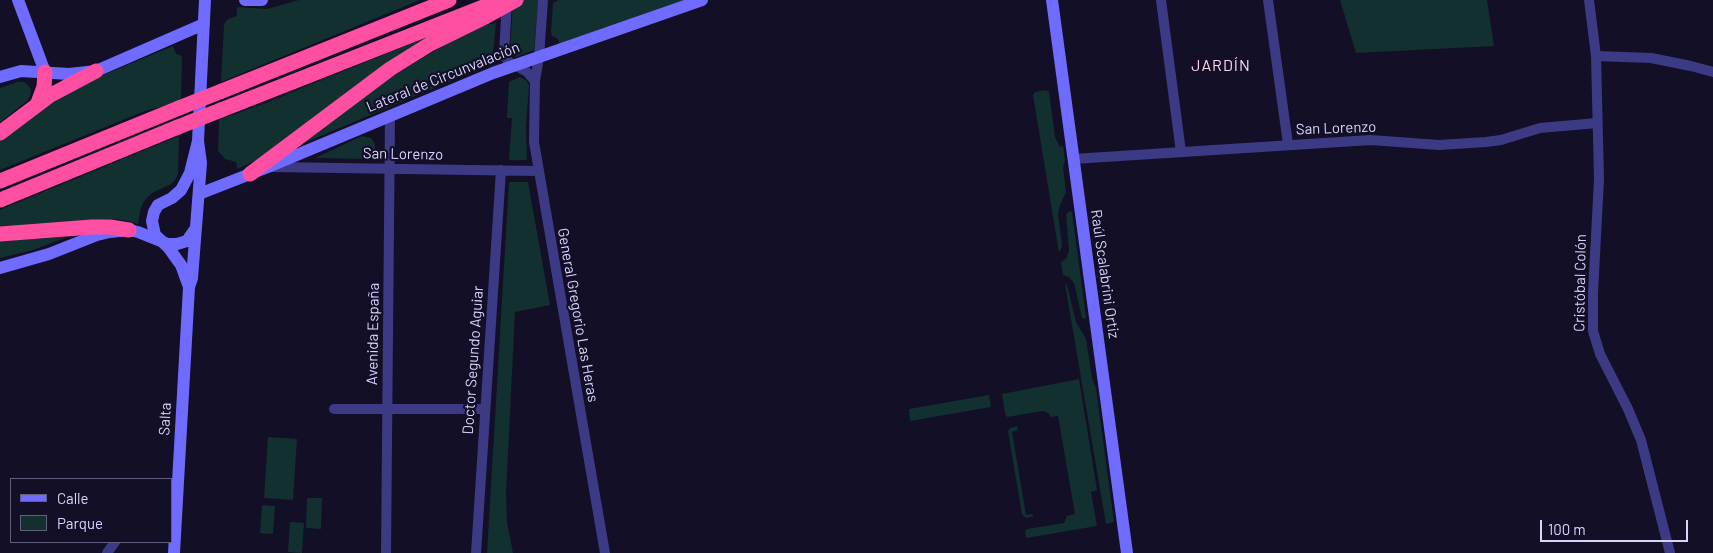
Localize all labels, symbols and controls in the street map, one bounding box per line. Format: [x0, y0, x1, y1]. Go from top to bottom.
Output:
street label: Lateral de Circunvalación [364, 38, 522, 116]
district label: JARDÍN [1191, 56, 1251, 76]
street label: San Lorenzo [1295, 118, 1377, 138]
street label: San Lorenzo [363, 144, 443, 164]
street label: Raúl Scalabrini Ortiz [1087, 208, 1123, 340]
street label: General Gregorio Las Heras [554, 227, 602, 403]
street label: Cristóbal Colón [1570, 234, 1590, 332]
street label: Avenida España [363, 283, 383, 385]
street label: Doctor Segundo Aguiar [459, 285, 487, 435]
street label: Salta [155, 402, 175, 436]
legend [10, 478, 172, 543]
text: Calle [57, 489, 89, 507]
scale bar [1543, 510, 1690, 542]
text: Parque [57, 514, 103, 532]
text: 100 m [1548, 520, 1586, 538]

